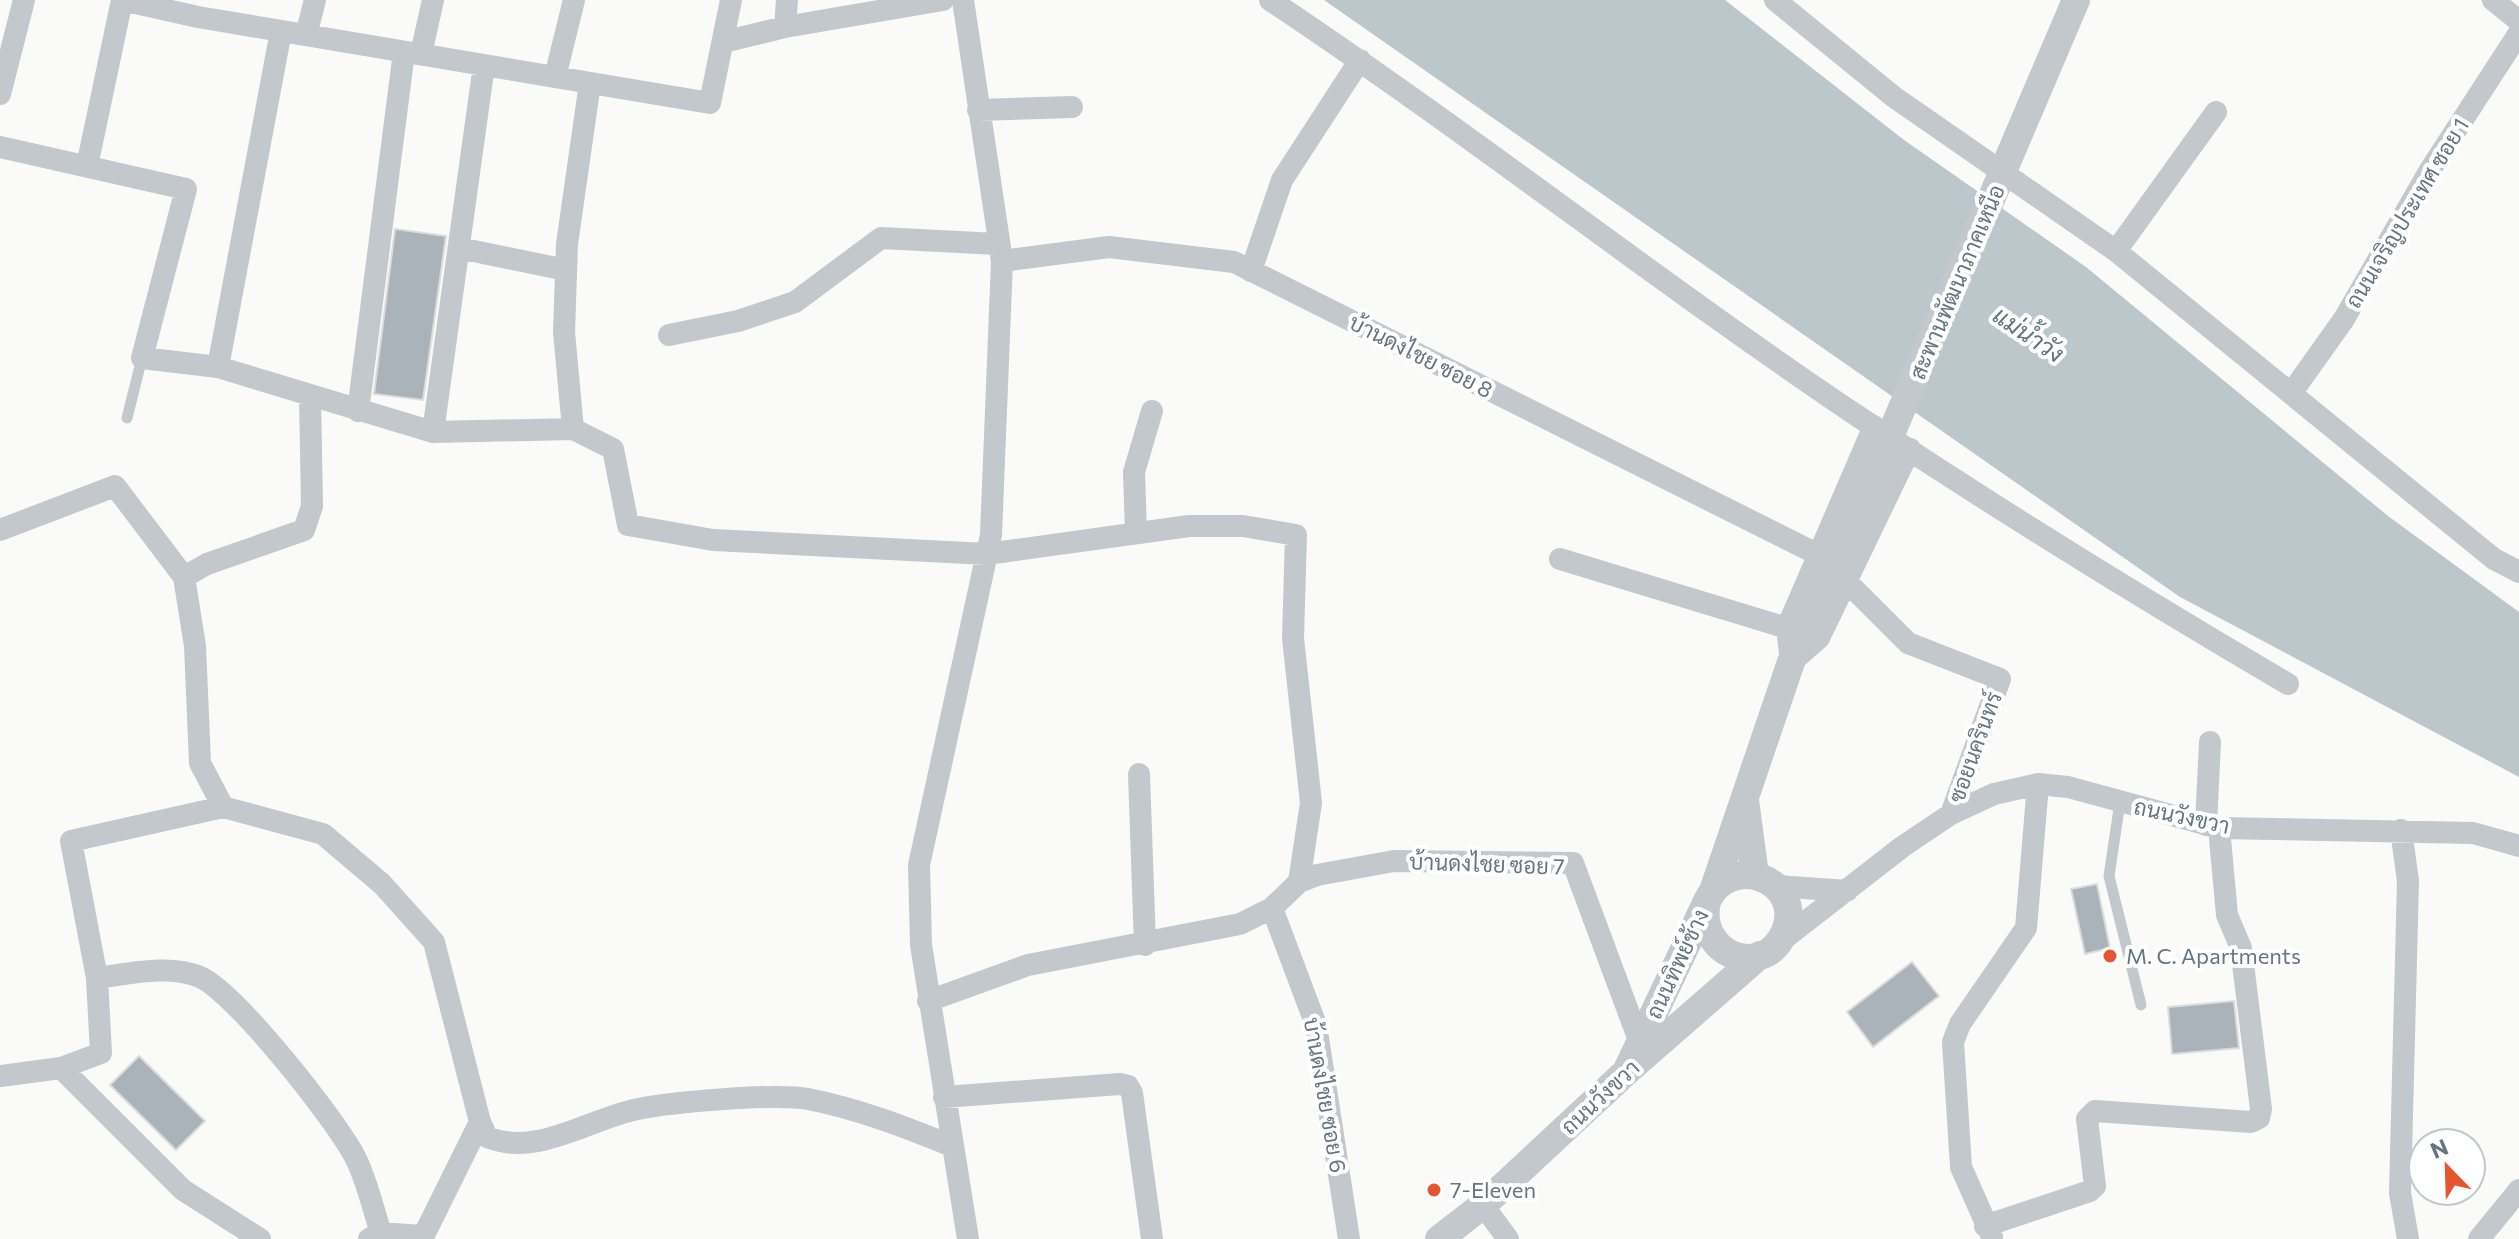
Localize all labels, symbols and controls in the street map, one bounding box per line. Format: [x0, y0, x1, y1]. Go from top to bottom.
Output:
street label: ถนนเจริญประเทศ ซอย 1 [2339, 113, 2475, 313]
street label: สะพานพัฒนาภาคเหนือ [1903, 180, 2010, 383]
water label: แม่น้ำวัง [1988, 296, 2072, 368]
street label: บ้านดงไชย ซอย 8 [1345, 308, 1497, 403]
street label: ซอยนครินทร์ [1942, 688, 2007, 806]
street label: ถนนวังขวา [2132, 792, 2232, 839]
street label: บ้านดงไชย ซอย 7 [1409, 847, 1565, 880]
street label: ถนนทิพย์ช้าง [1639, 905, 1714, 1023]
place label: M. C. Apartments [2126, 942, 2301, 969]
marker: M. C. Apartments [2101, 947, 2119, 965]
street label: บ้านดงไชย ซอย 6 [1299, 1015, 1352, 1175]
street label: ถนนวังขวา [1555, 1054, 1644, 1140]
north arrow [2407, 1127, 2487, 1207]
text: N [2426, 1132, 2452, 1164]
place label: 7-Eleven [1450, 1176, 1536, 1203]
marker: 7-Eleven [1425, 1181, 1443, 1199]

